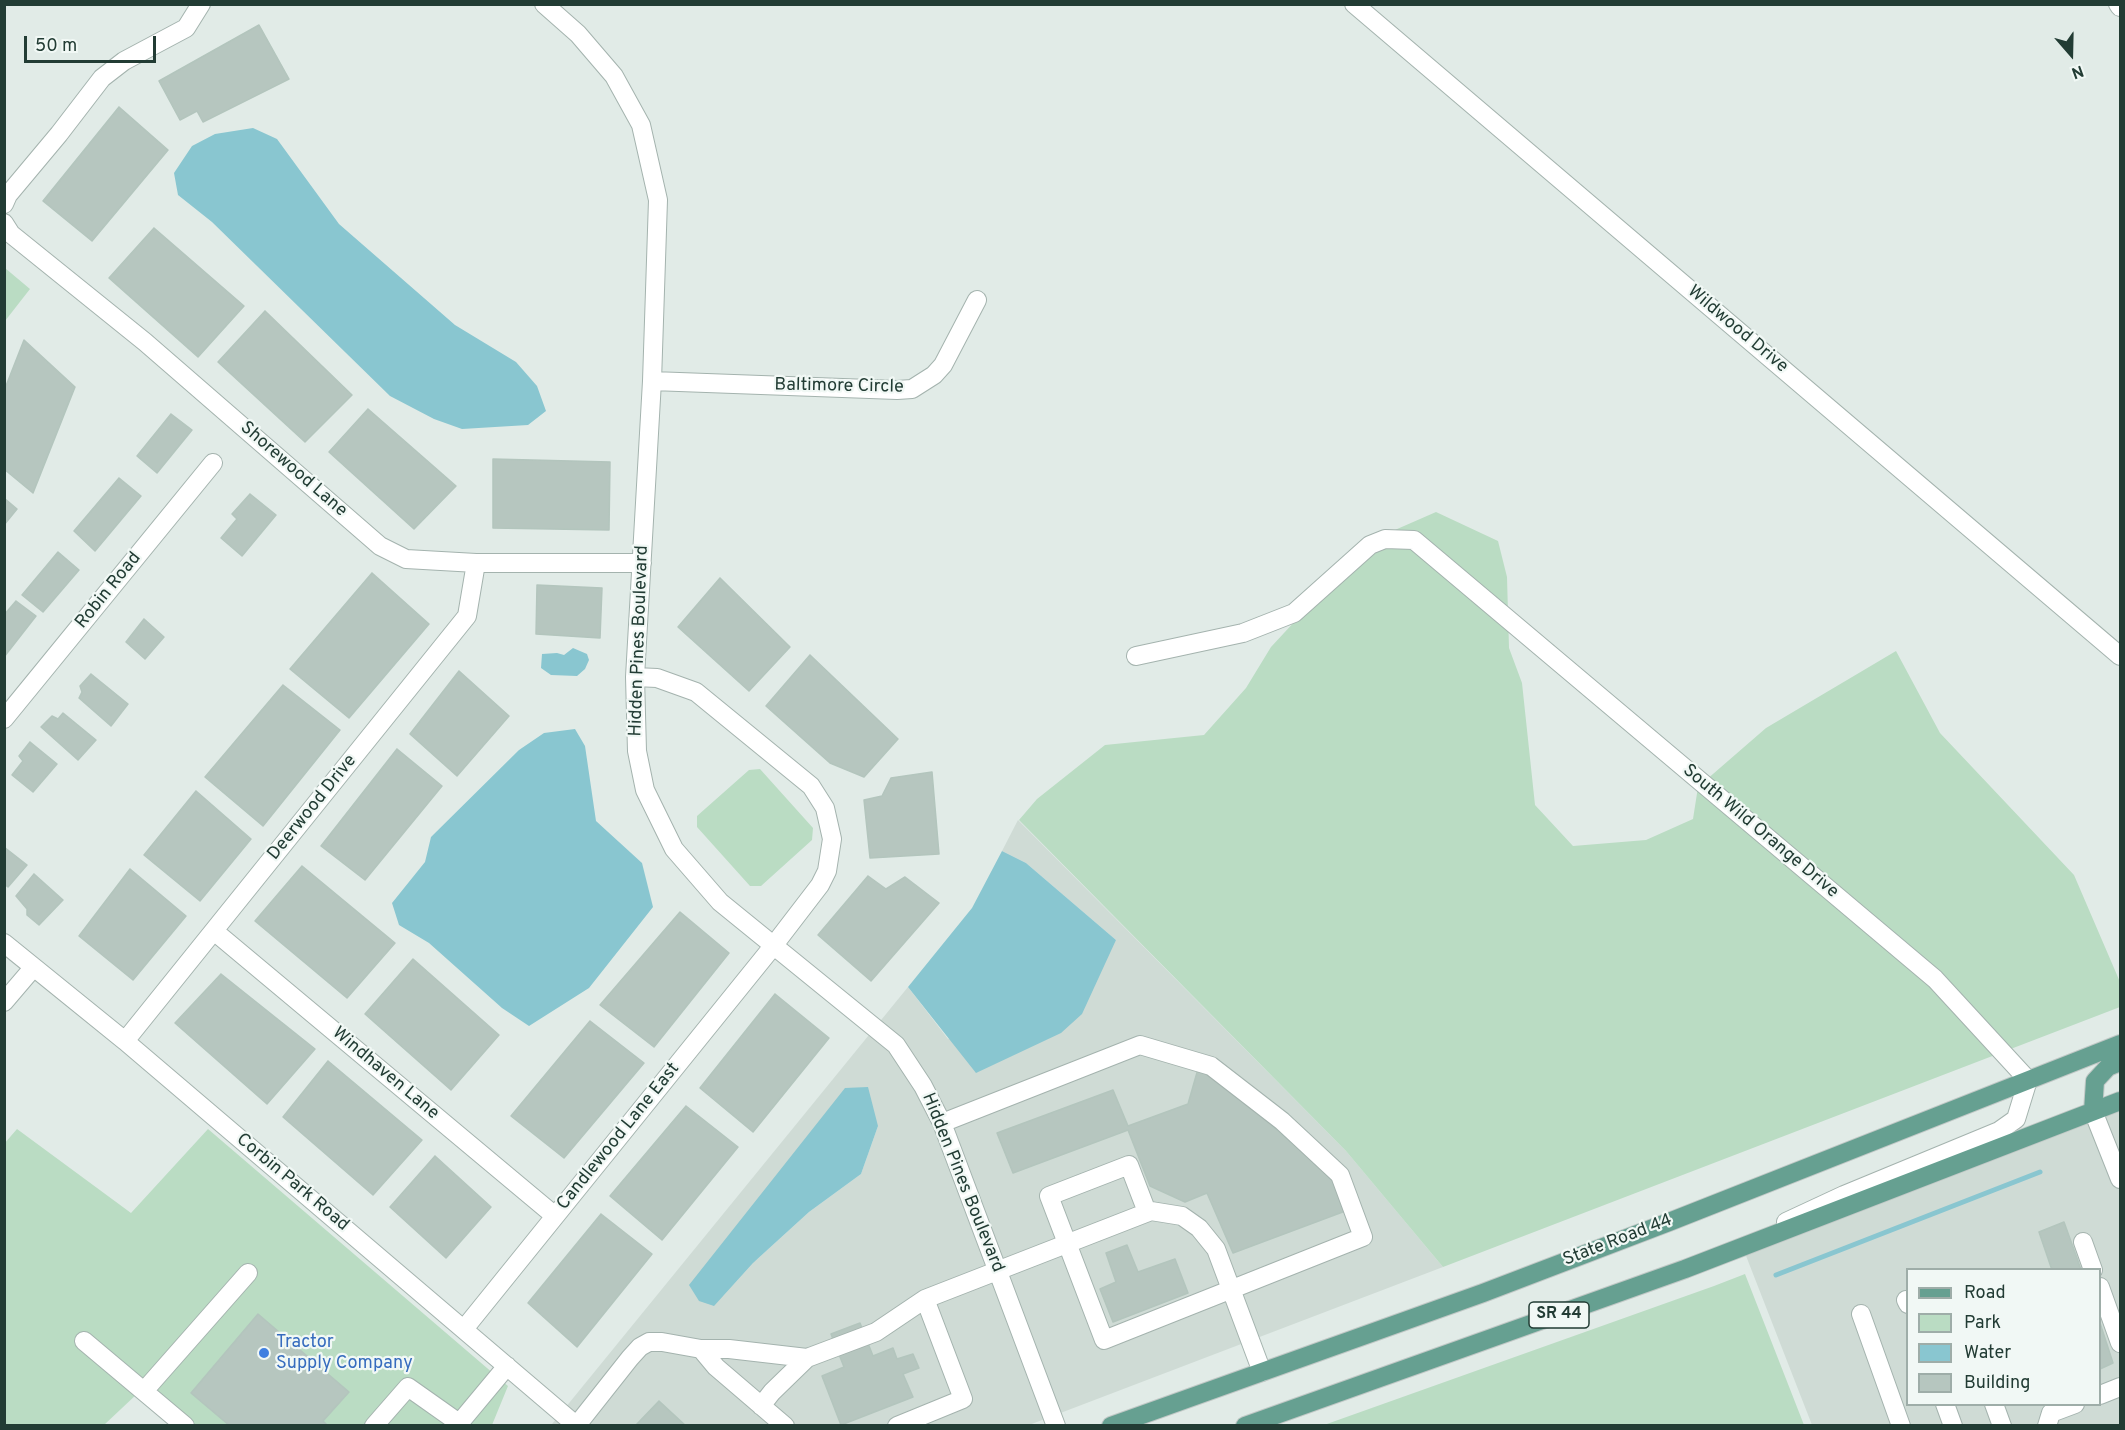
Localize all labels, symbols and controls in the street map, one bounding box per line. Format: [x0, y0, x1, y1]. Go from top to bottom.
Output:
scale bar [27, 24, 159, 62]
north arrow [2041, 24, 2101, 84]
text: 50 m [35, 35, 77, 58]
text: N [2068, 60, 2086, 82]
street label: Wildwood Drive [1682, 282, 1792, 378]
street label: Baltimore Circle [774, 375, 904, 399]
street label: Shorewood Lane [235, 418, 351, 522]
street label: Hidden Pines Boulevard [626, 545, 654, 737]
street label: Robin Road [72, 548, 146, 634]
street label: Deerwood Drive [264, 751, 362, 865]
street label: South Wild Orange Drive [1678, 760, 1842, 904]
street label: Windhaven Lane [327, 1023, 443, 1125]
street label: Candlewood Lane East [553, 1059, 685, 1215]
street label: Hidden Pines Boulevard [916, 1090, 1008, 1276]
street label: Corbin Park Road [231, 1130, 353, 1236]
street label: State Road 44 [1560, 1210, 1676, 1272]
legend [1906, 1268, 2101, 1406]
text: Road [1964, 1282, 2006, 1305]
road number: SR 44 [1529, 1302, 1589, 1328]
text: Park [1964, 1312, 2001, 1335]
place label: Tractor Supply Company [276, 1332, 413, 1374]
text: Water [1964, 1342, 2011, 1365]
marker: Tractor Supply Company [257, 1346, 271, 1360]
text: Building [1964, 1372, 2030, 1395]

